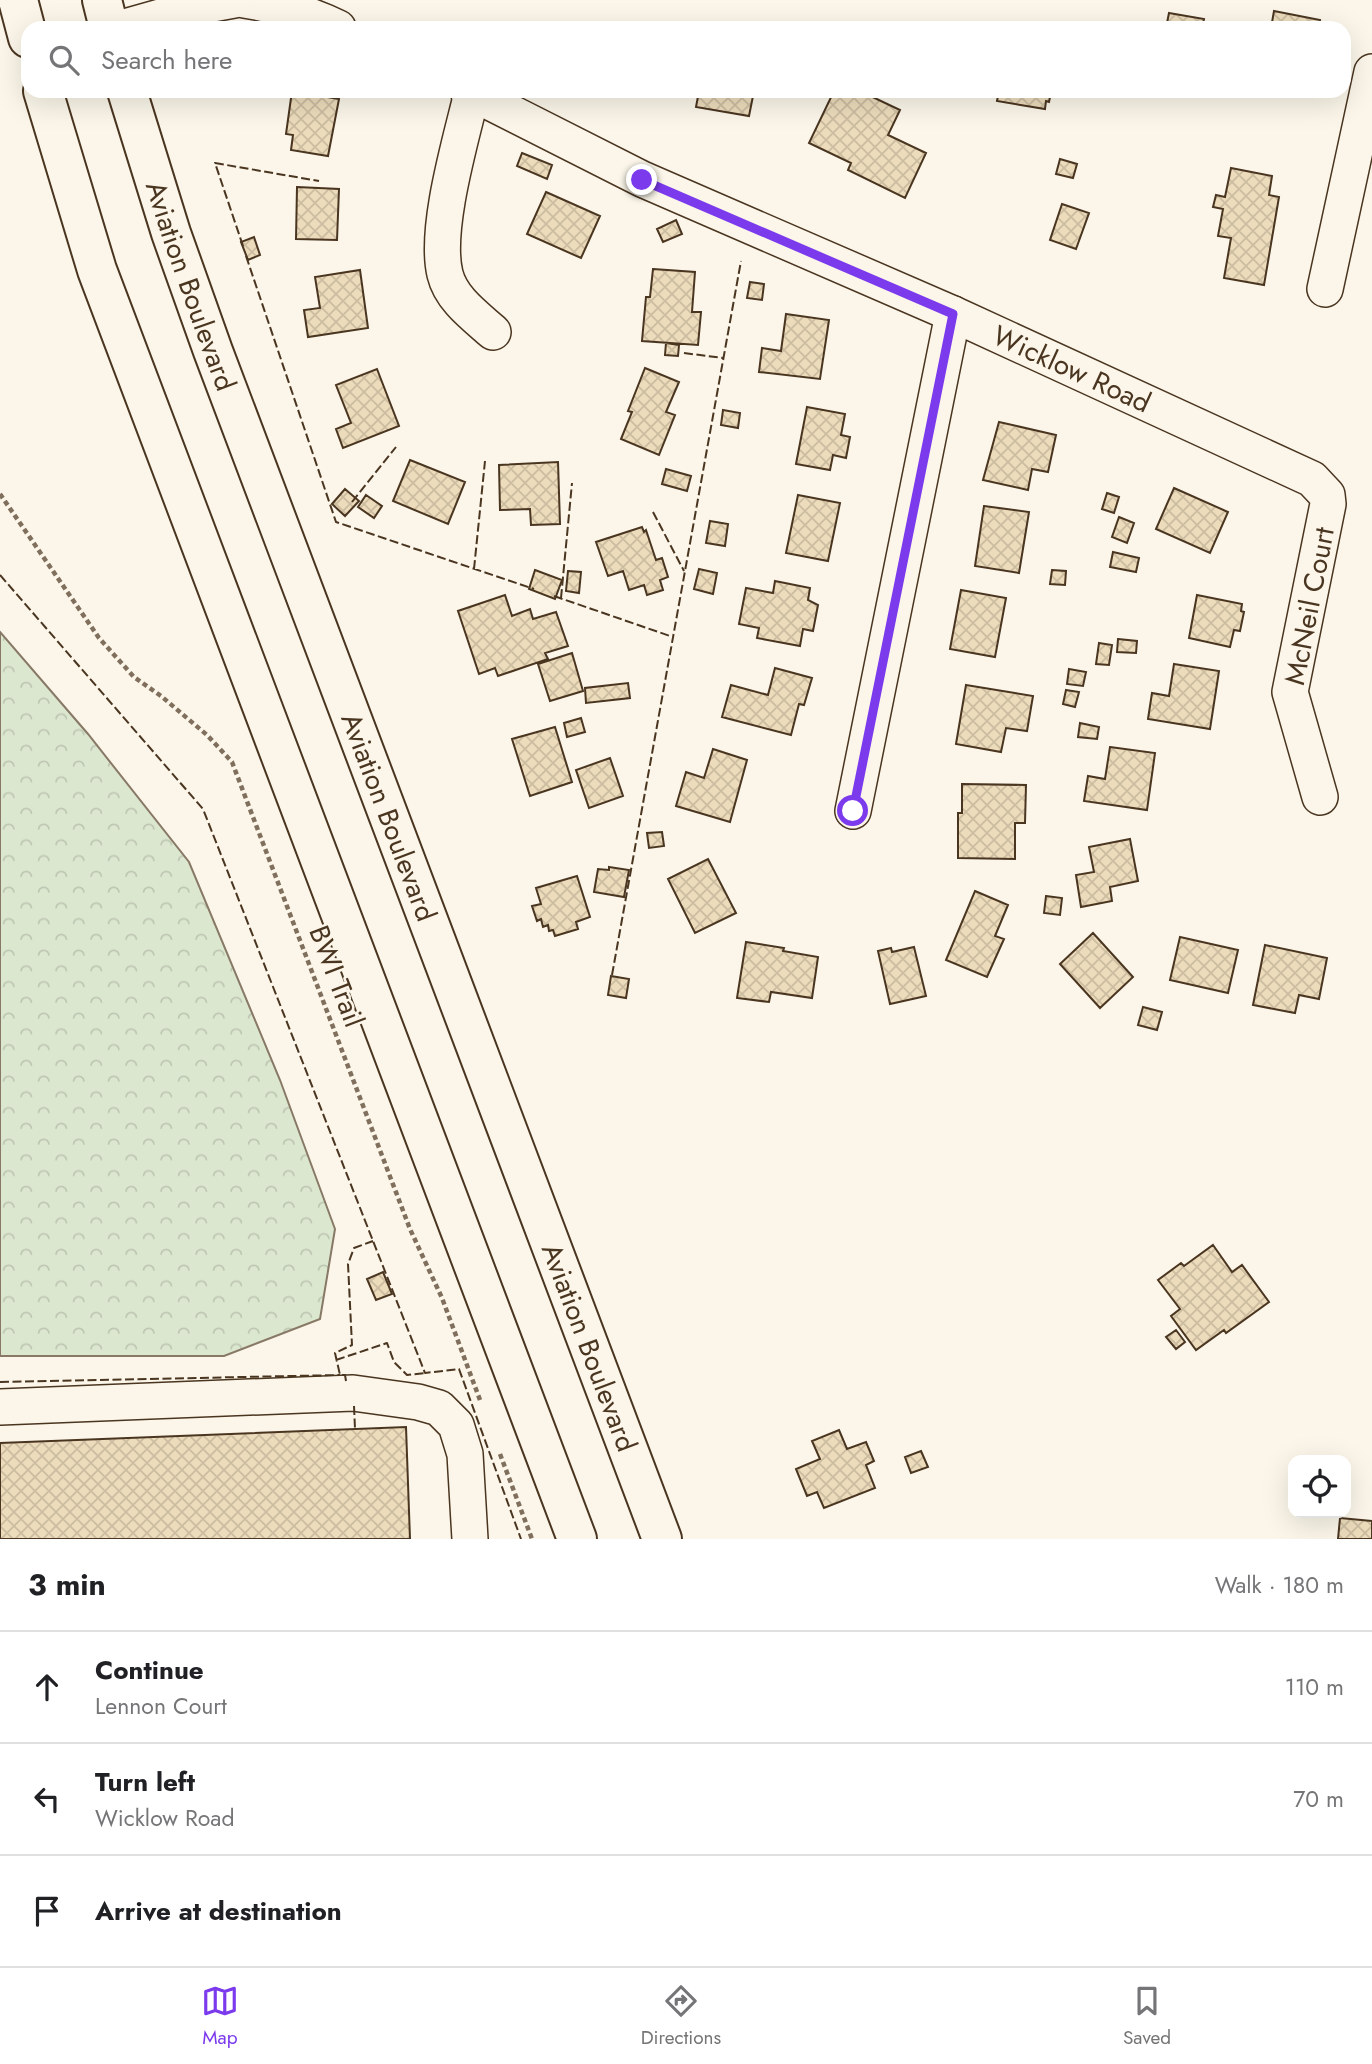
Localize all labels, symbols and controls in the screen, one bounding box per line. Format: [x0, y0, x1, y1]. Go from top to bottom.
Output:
search box [21, 21, 1351, 98]
icon: search [45, 41, 83, 79]
text: Search here [101, 41, 233, 79]
route end [626, 164, 657, 195]
street label: Aviation Boulevard [135, 176, 246, 397]
street label: Wicklow Road [986, 315, 1158, 423]
street label: McNeil Court [1274, 523, 1345, 688]
street label: Aviation Boulevard [331, 707, 447, 927]
route start [837, 795, 868, 826]
street label: BWI Trail [298, 919, 375, 1033]
street label: Aviation Boulevard [531, 1237, 647, 1458]
map controls [1288, 1455, 1351, 1518]
button: locate [1288, 1455, 1351, 1518]
text: 3 min [28, 1563, 106, 1606]
text: Walk · 180 m [1215, 1568, 1344, 1602]
text: Continue [95, 1651, 204, 1689]
icon: ahead [28, 1668, 66, 1706]
text: 110 m [1285, 1670, 1344, 1704]
text: Lennon Court [95, 1689, 227, 1723]
text: Turn left [95, 1763, 195, 1801]
icon: left [28, 1780, 66, 1818]
text: 70 m [1293, 1782, 1344, 1816]
text: Wicklow Road [95, 1801, 235, 1835]
icon: arrive [28, 1892, 66, 1930]
text: Arrive at destination [95, 1892, 342, 1930]
tab: Map [201, 1982, 239, 2051]
tab: Directions [641, 1982, 721, 2051]
tab: Saved [1123, 1982, 1171, 2051]

